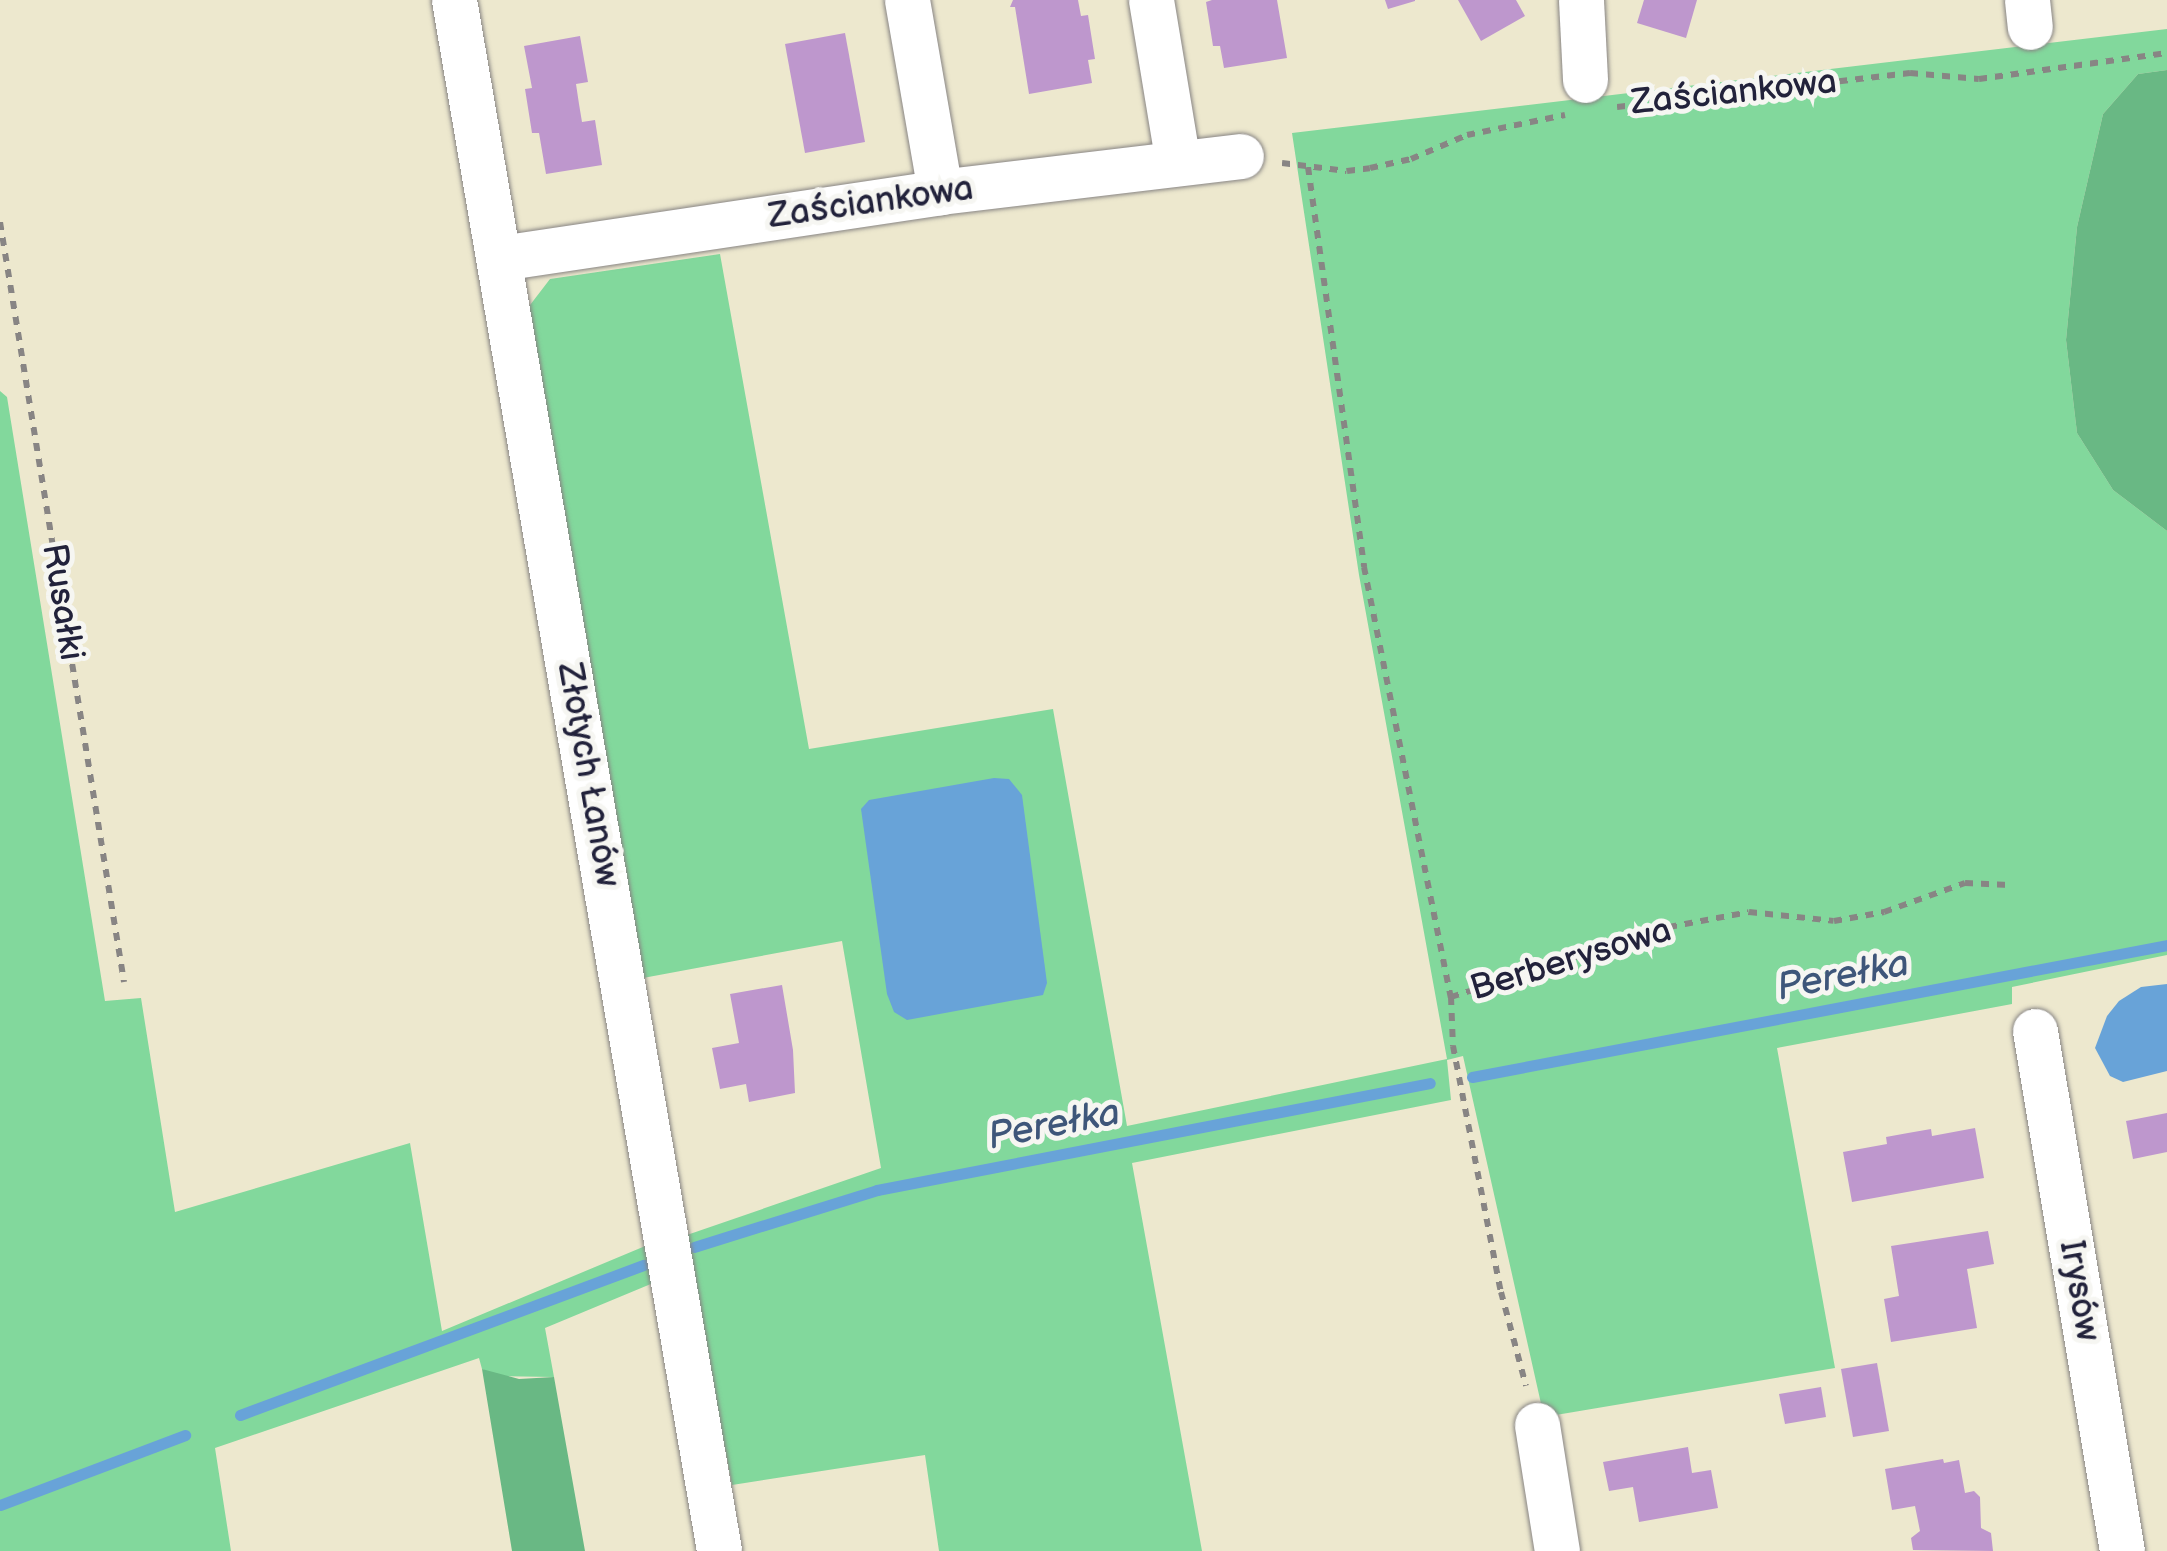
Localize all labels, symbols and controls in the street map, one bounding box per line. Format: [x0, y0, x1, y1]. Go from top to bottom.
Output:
street label: Zaściankowa [1629, 61, 1839, 125]
street label: Zaściankowa [766, 168, 976, 238]
street label: Rusałki [32, 541, 92, 663]
street label: Złotych Łanów [548, 660, 628, 890]
street label: Berberysowa [1466, 910, 1676, 1010]
water label: Perełka [1773, 941, 1913, 1011]
water label: Perełka [984, 1090, 1124, 1160]
street label: Irysów [2050, 1237, 2108, 1345]

